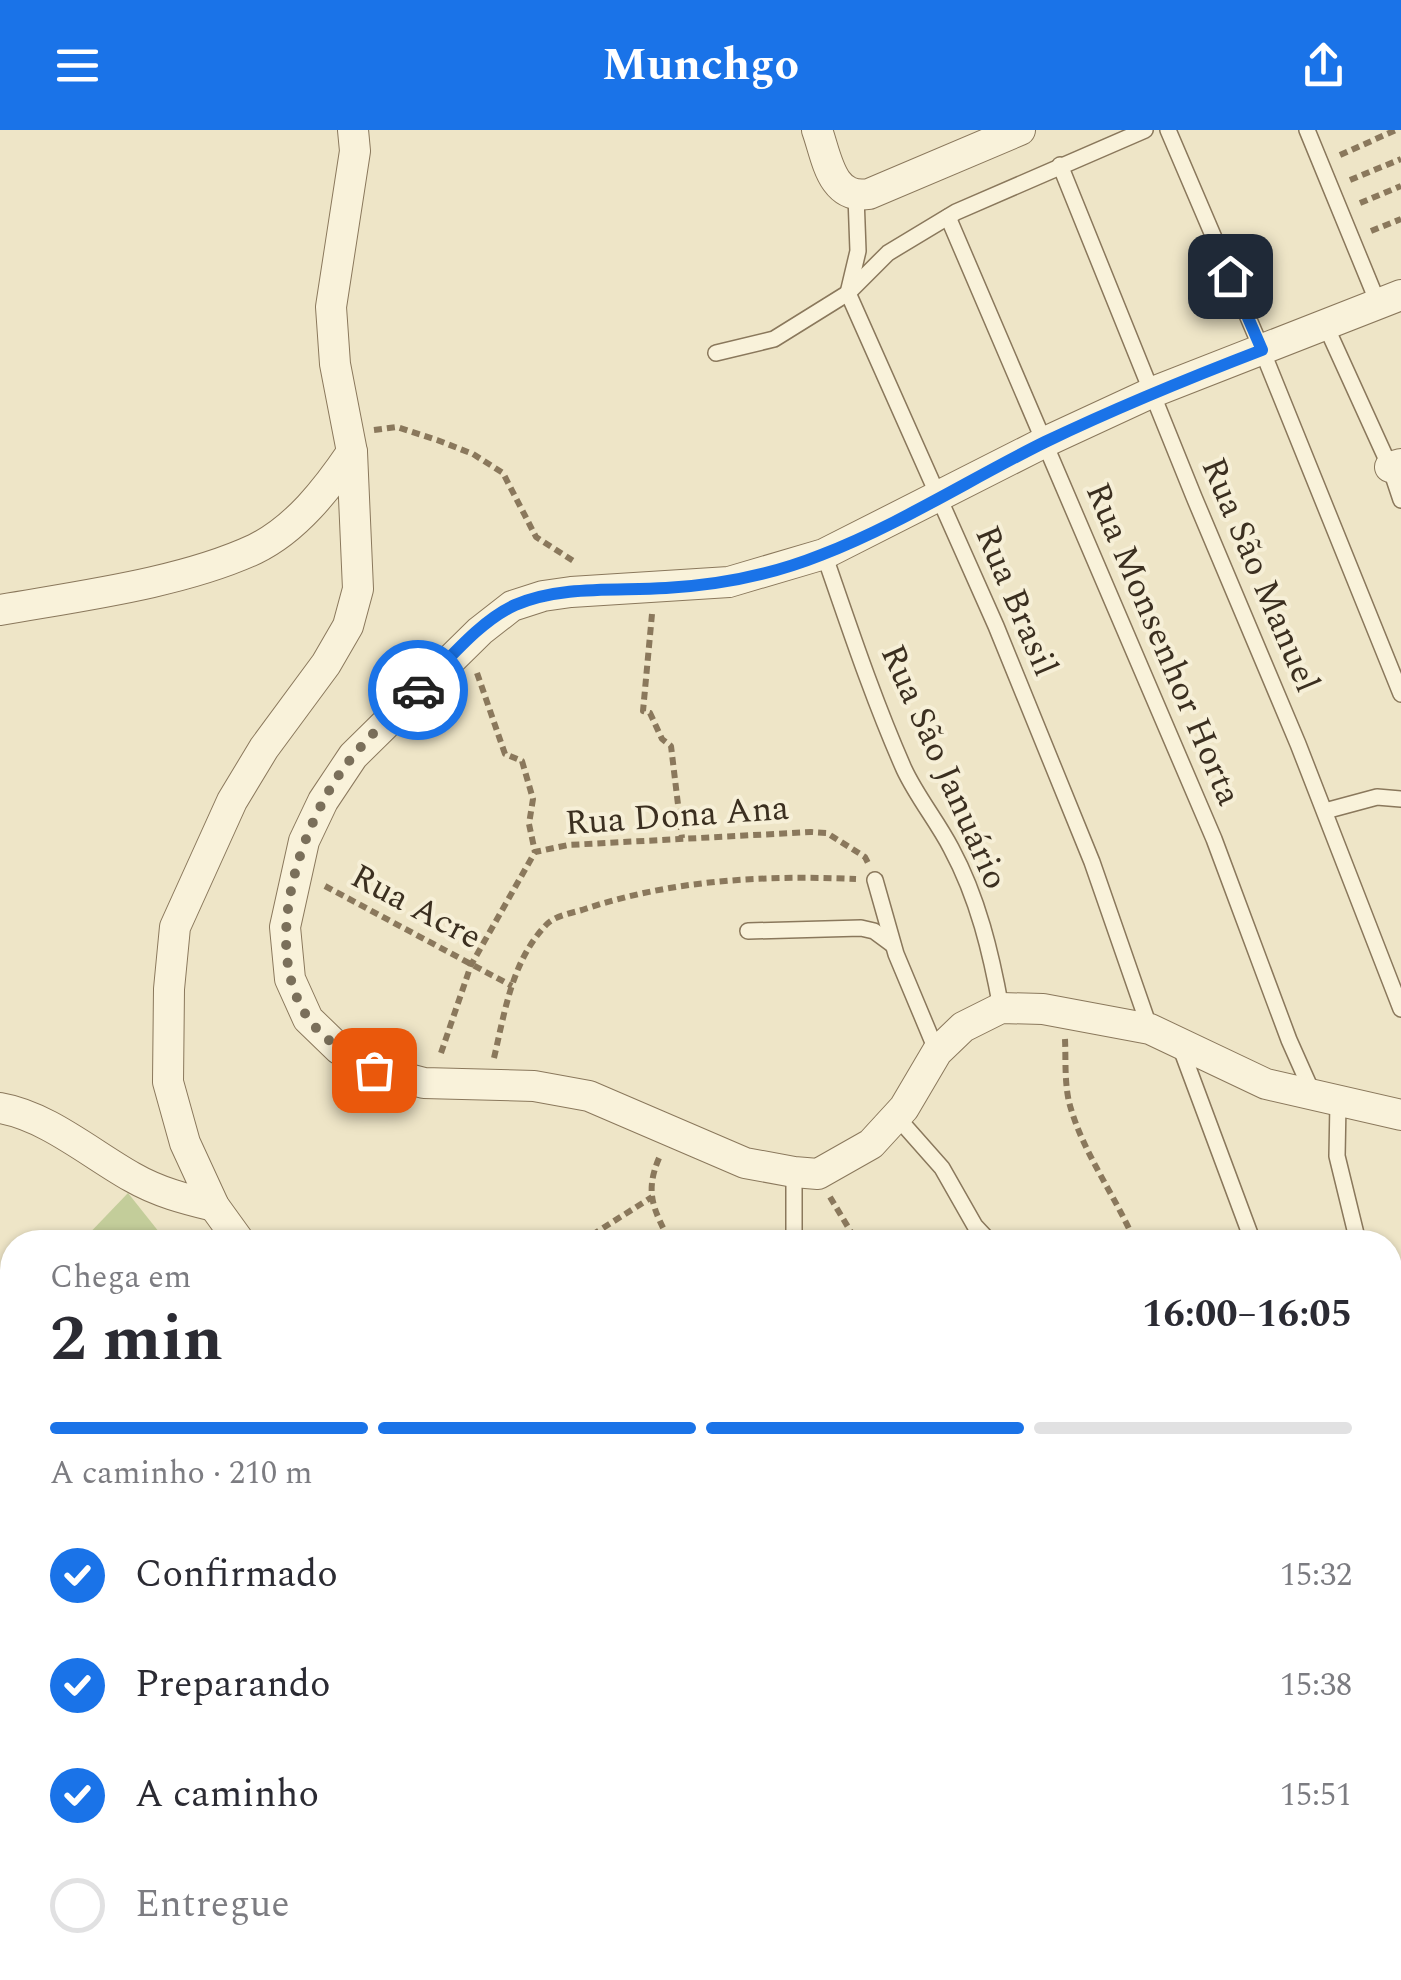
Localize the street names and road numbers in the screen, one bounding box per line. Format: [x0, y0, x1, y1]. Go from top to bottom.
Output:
street label: Rua São Manuel [1187, 449, 1333, 701]
street label: Rua Monsenhor Horta [1071, 474, 1255, 814]
street label: Rua Brasil [960, 517, 1072, 685]
street label: Rua São Januário [866, 636, 1022, 898]
street label: Rua Dona Ana [563, 782, 791, 850]
street label: Rua Acre [341, 850, 491, 964]

